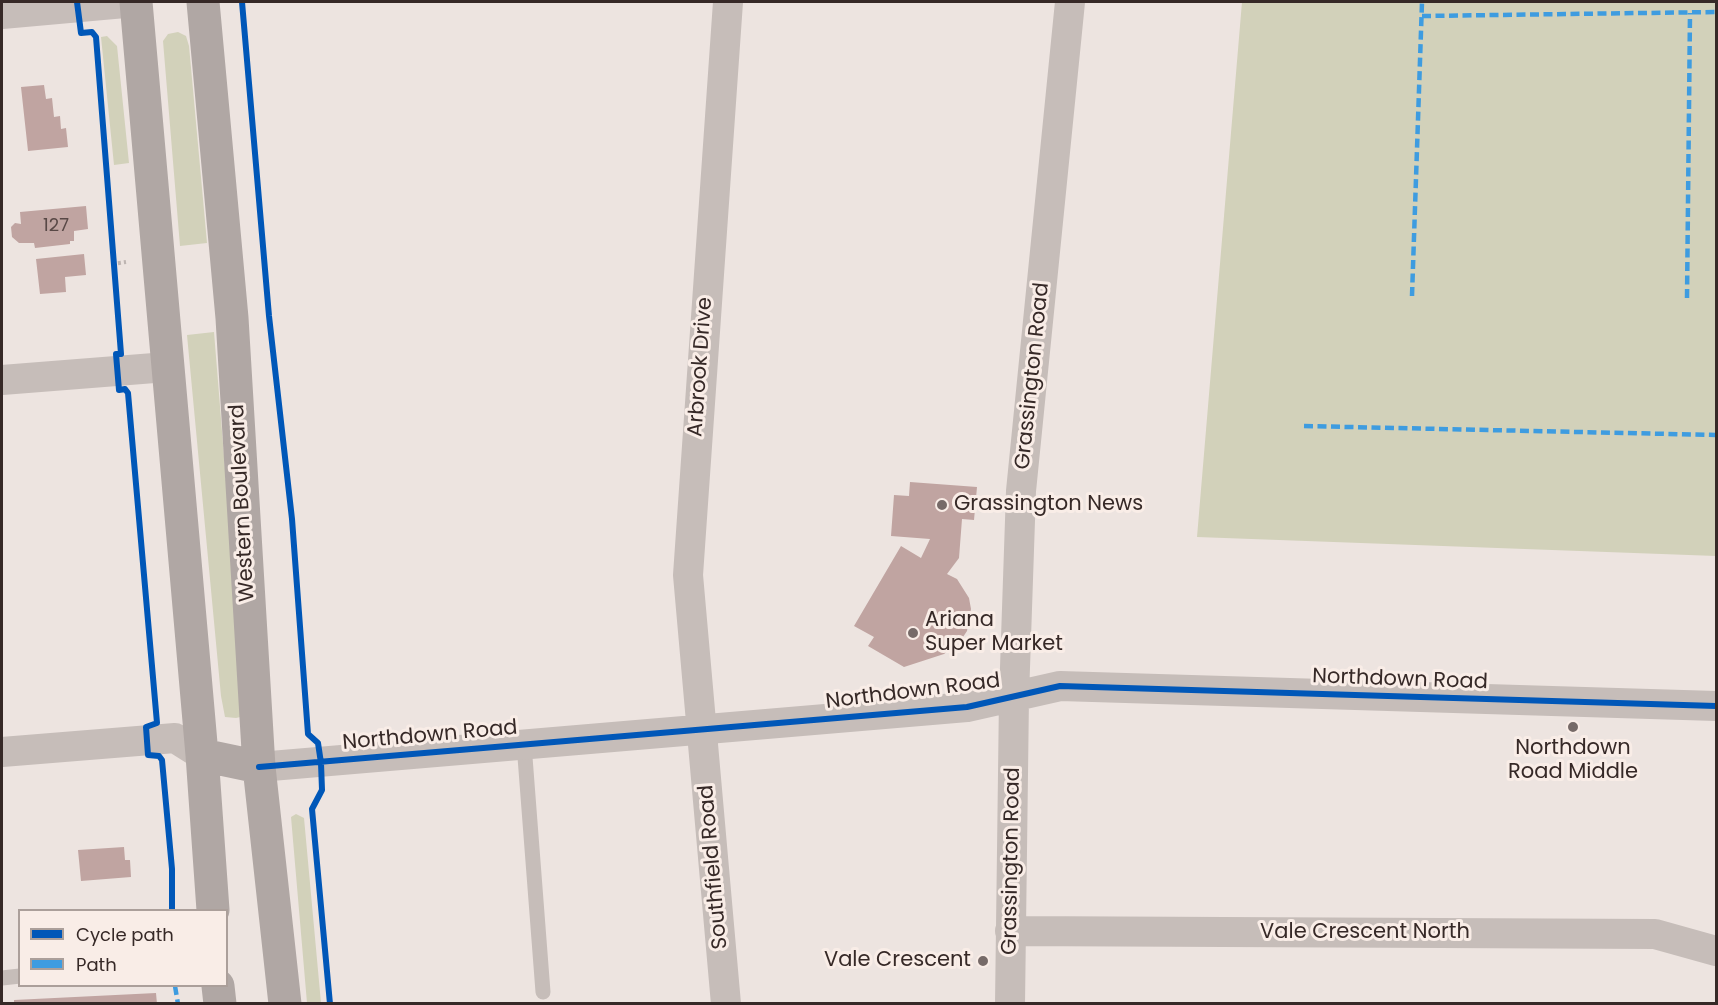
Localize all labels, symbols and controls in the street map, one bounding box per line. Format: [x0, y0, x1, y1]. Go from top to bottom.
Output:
house number: 127 [43, 215, 69, 237]
street label: Grassington Road [1011, 281, 1055, 471]
street label: Arbrook Drive [684, 296, 718, 438]
street label: Western Boulevard [225, 403, 261, 603]
place label: Grassington News [954, 492, 1143, 518]
marker: Grassington News [935, 498, 949, 512]
place label: Ariana Super Market [925, 608, 1063, 658]
marker: Ariana Super Market [906, 626, 920, 640]
street label: Northdown Road [1312, 664, 1488, 696]
street label: Northdown Road [824, 669, 1002, 715]
street label: Northdown Road [341, 716, 519, 756]
marker: Northdown Road Middle [1566, 720, 1580, 734]
place label: Northdown Road Middle [1508, 736, 1638, 786]
street label: Grassington Road [998, 767, 1026, 955]
street label: Southfield Road [694, 784, 734, 950]
legend [18, 909, 228, 987]
street label: Vale Crescent North [1260, 920, 1470, 946]
text: Cycle path [76, 922, 174, 947]
place label: Vale Crescent [824, 948, 971, 974]
text: Path [76, 952, 117, 977]
marker: Vale Crescent [976, 954, 990, 968]

